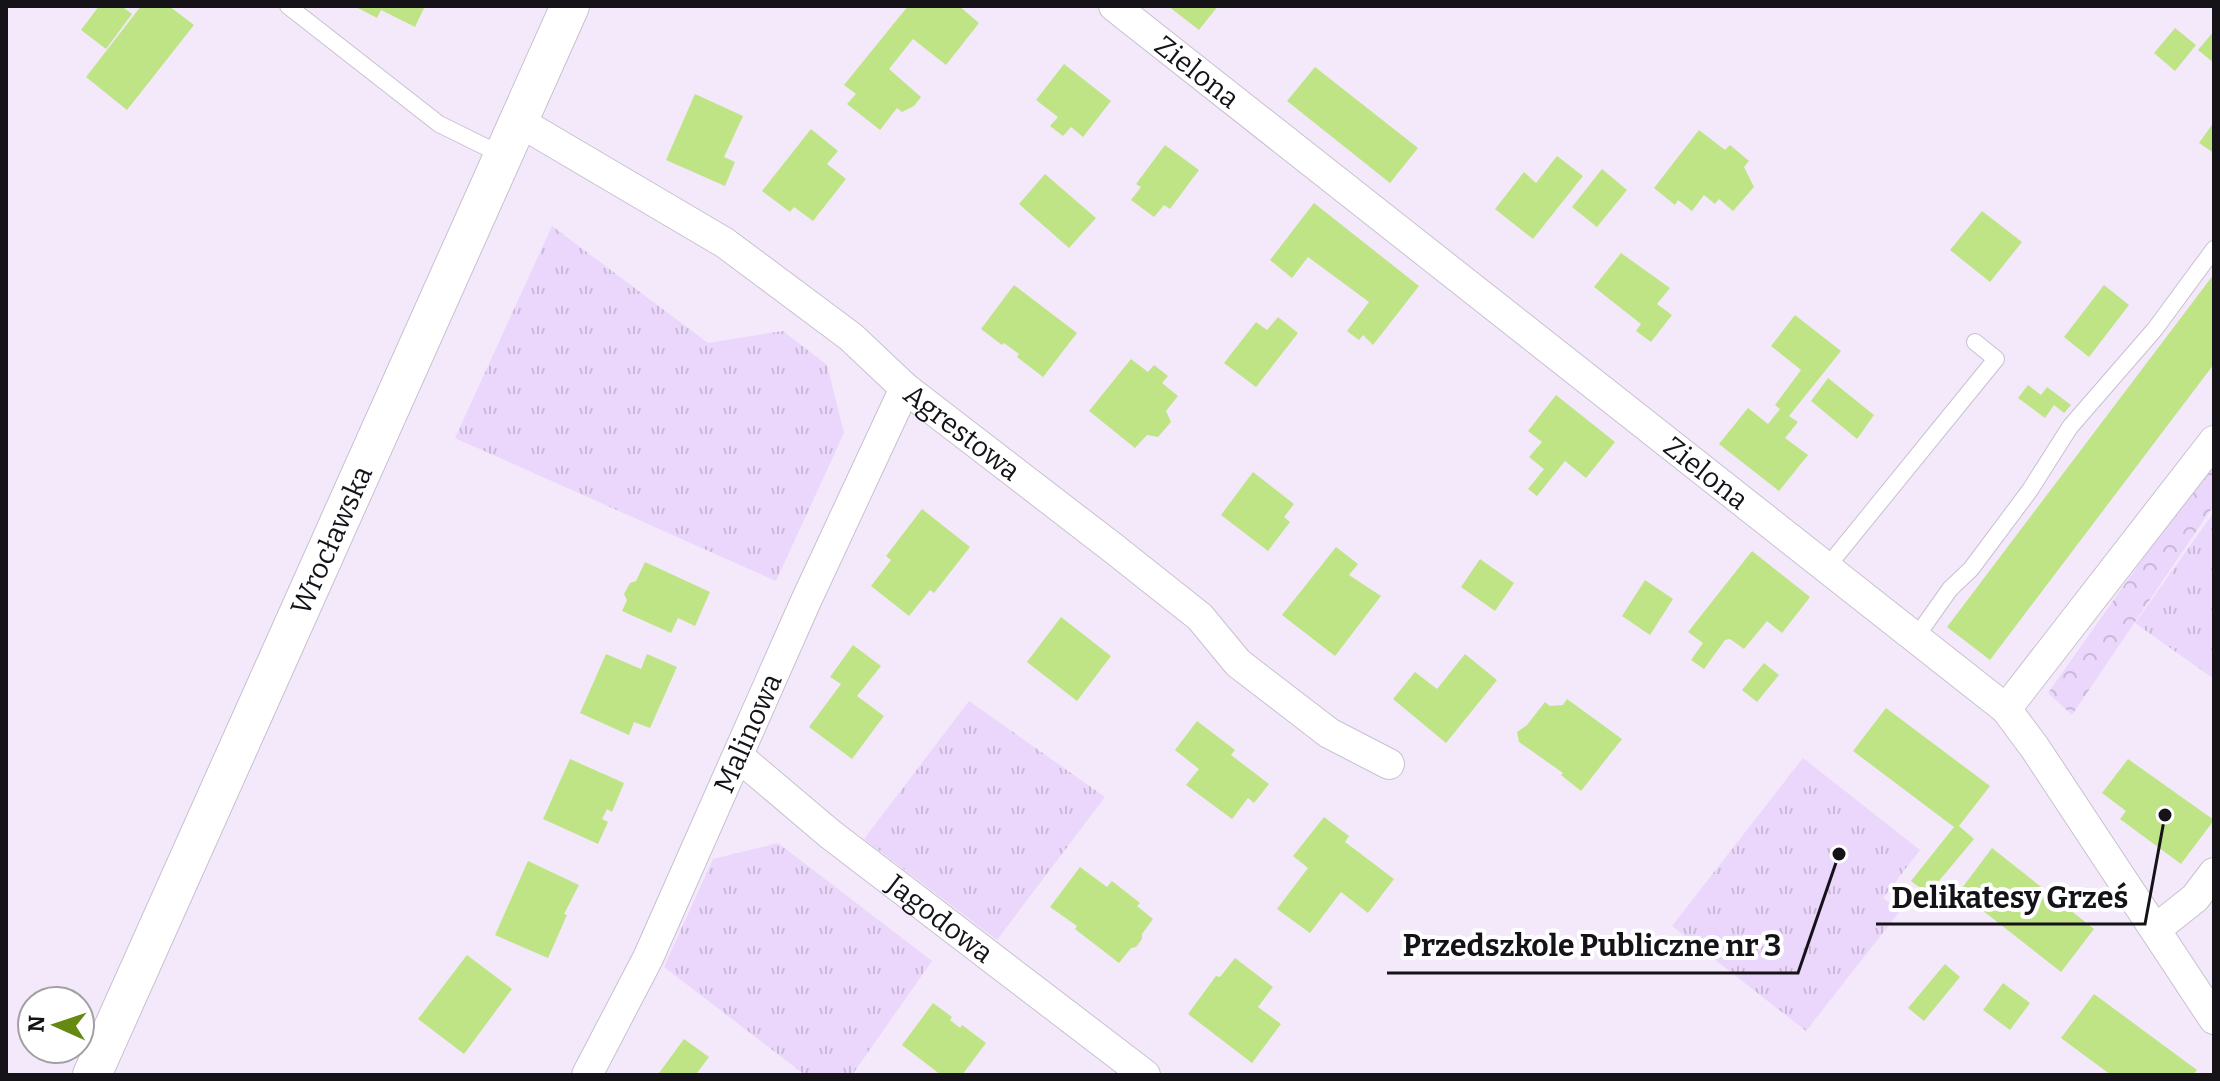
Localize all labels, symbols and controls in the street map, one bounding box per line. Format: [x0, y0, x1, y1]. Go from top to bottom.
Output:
street label: Zielona [1148, 29, 1246, 115]
street label: Agrestowa [897, 377, 1026, 487]
street label: Zielona [1657, 430, 1755, 516]
street label: Wrocławska [284, 461, 379, 620]
street label: Malinowa [707, 669, 789, 798]
street label: Jagodowa [880, 867, 999, 970]
callout: Delikatesy Grześ [1876, 870, 2145, 924]
text: Delikatesy Grześ [1891, 880, 2129, 916]
callout: Przedszkole Publiczne nr 3 [1387, 919, 1798, 973]
text: Przedszkole Publiczne nr 3 [1403, 928, 1781, 964]
north arrow [16, 985, 96, 1065]
text: N [23, 1015, 50, 1033]

